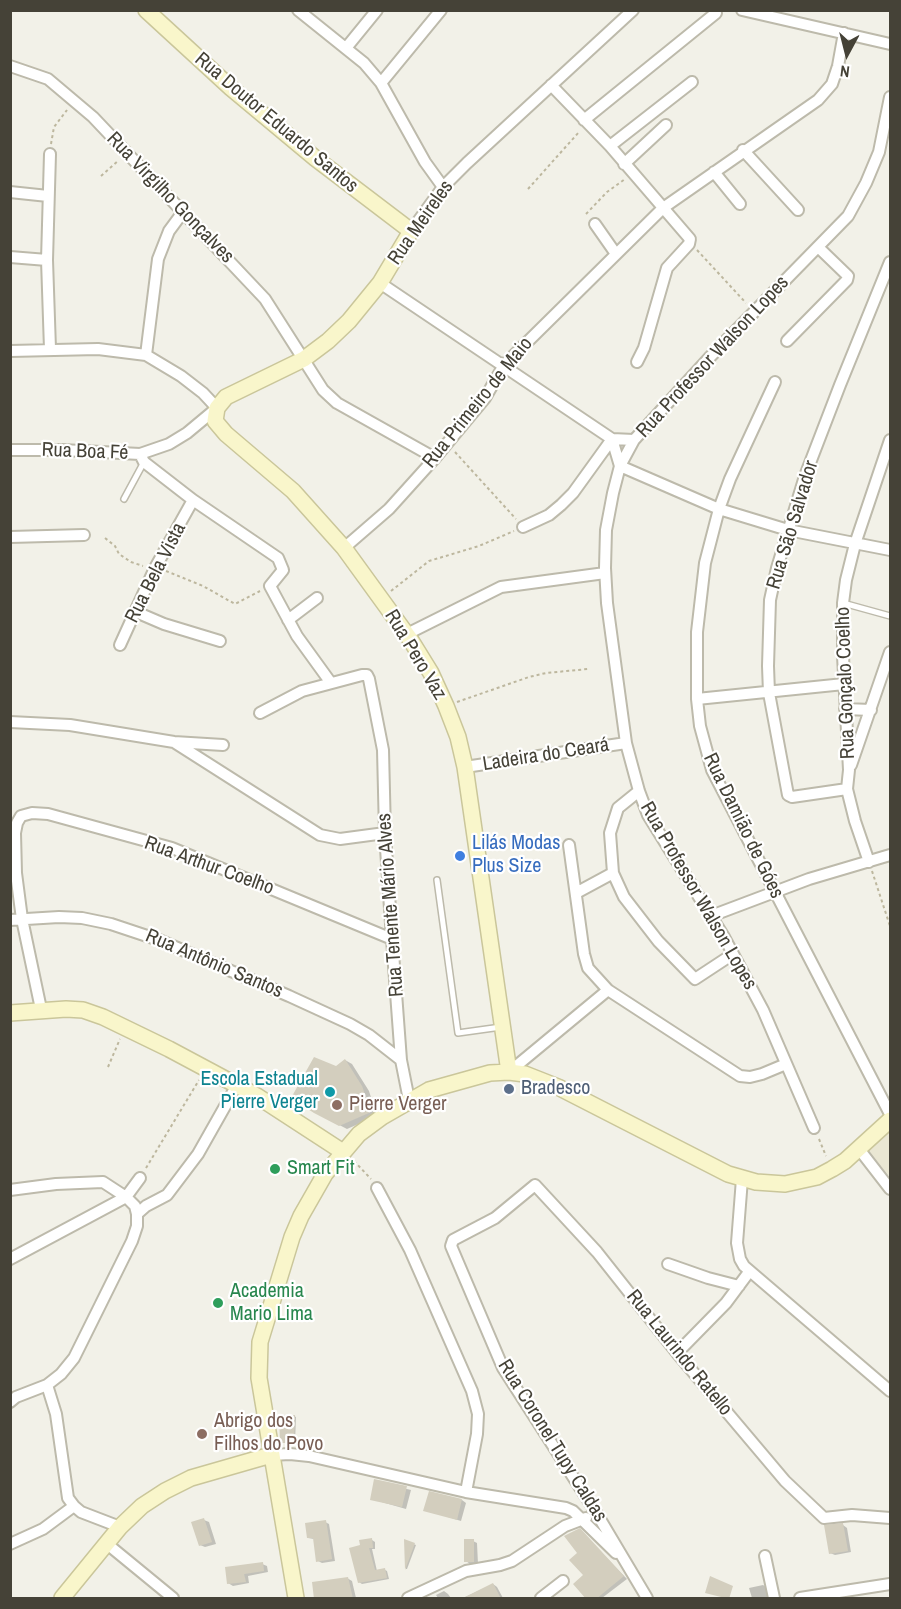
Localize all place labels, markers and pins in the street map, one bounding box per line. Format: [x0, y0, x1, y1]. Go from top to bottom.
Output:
place label: Lilás Modas Plus Size [472, 832, 560, 879]
marker: Lilás Modas Plus Size [453, 849, 467, 863]
place label: Escola Estadual Pierre Verger [200, 1068, 318, 1115]
place label: Bradesco [521, 1077, 590, 1101]
marker: Bradesco [502, 1082, 516, 1096]
marker: Escola Estadual Pierre Verger [323, 1085, 337, 1099]
place label: Pierre Verger [349, 1093, 447, 1117]
marker: Pierre Verger [330, 1098, 344, 1112]
place label: Smart Fit [287, 1157, 354, 1181]
marker: Smart Fit [268, 1162, 282, 1176]
place label: Academia Mario Lima [230, 1280, 313, 1327]
marker: Academia Mario Lima [211, 1296, 225, 1310]
place label: Abrigo dos Filhos do Povo [214, 1410, 323, 1457]
marker: Abrigo dos Filhos do Povo [195, 1427, 209, 1441]

